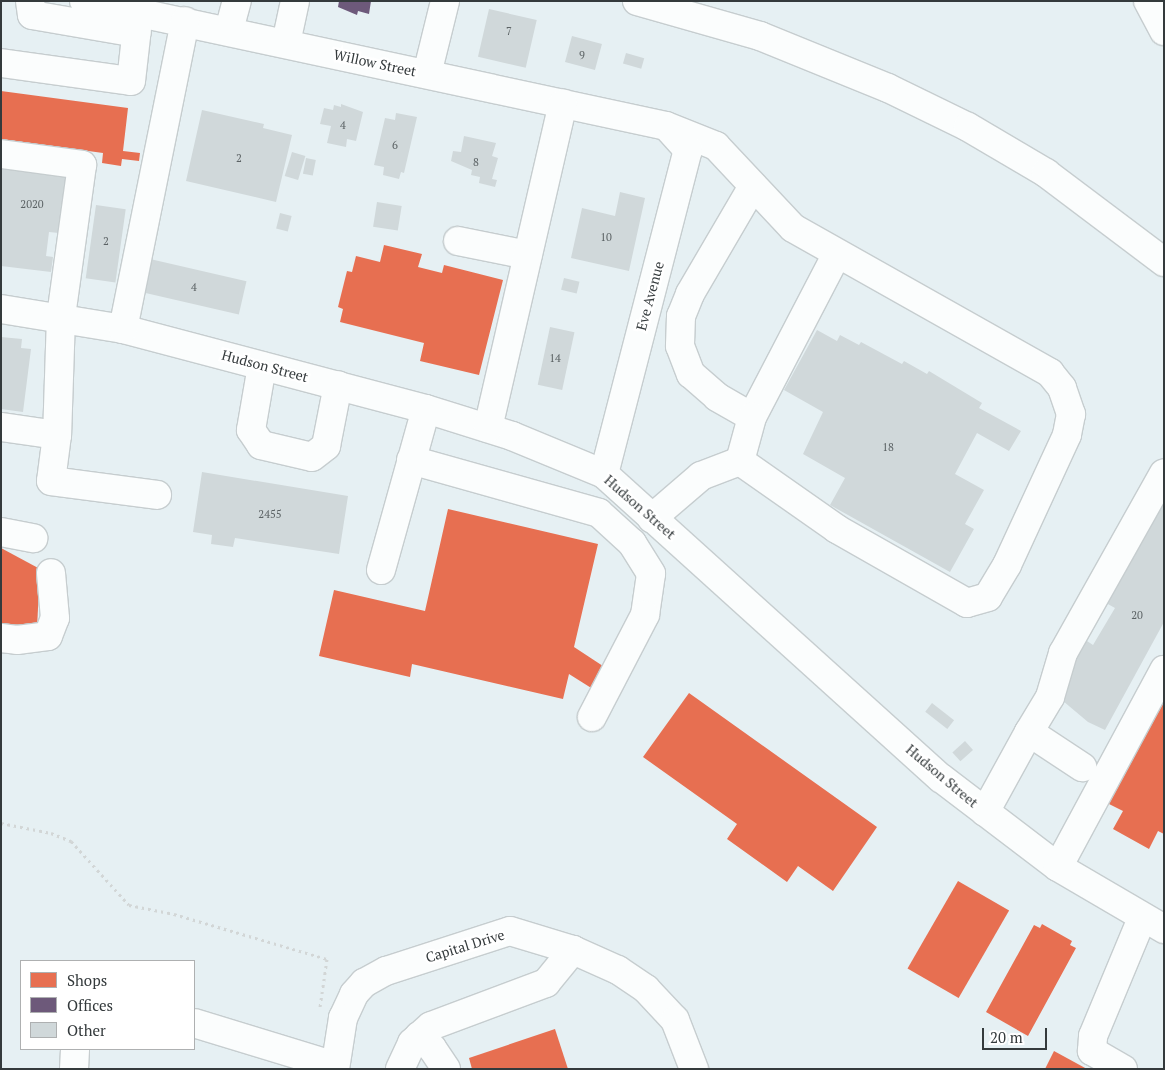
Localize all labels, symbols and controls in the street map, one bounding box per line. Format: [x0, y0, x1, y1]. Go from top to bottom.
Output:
house number: 7 [506, 24, 512, 38]
street label: Willow Street [332, 46, 418, 80]
house number: 9 [579, 48, 585, 62]
house number: 4 [340, 118, 346, 132]
house number: 6 [392, 138, 398, 152]
house number: 2 [236, 151, 242, 165]
house number: 8 [473, 155, 479, 169]
house number: 2020 [20, 197, 44, 211]
house number: 10 [600, 230, 612, 244]
house number: 2 [103, 234, 109, 248]
street label: Eve Avenue [633, 259, 667, 333]
house number: 4 [191, 280, 197, 294]
street label: Hudson Street [220, 346, 310, 386]
house number: 14 [549, 351, 561, 365]
house number: 18 [882, 440, 894, 454]
street label: Hudson Street [601, 472, 679, 542]
house number: 2455 [258, 507, 282, 521]
house number: 20 [1131, 608, 1143, 622]
street label: Hudson Street [903, 741, 981, 811]
street label: Capital Drive [424, 926, 506, 966]
legend [20, 960, 195, 1050]
text: Shops [67, 970, 107, 990]
text: Offices [67, 995, 113, 1015]
scale bar [985, 1018, 1050, 1050]
text: Other [67, 1020, 106, 1040]
text: 20 m [990, 1027, 1023, 1047]

